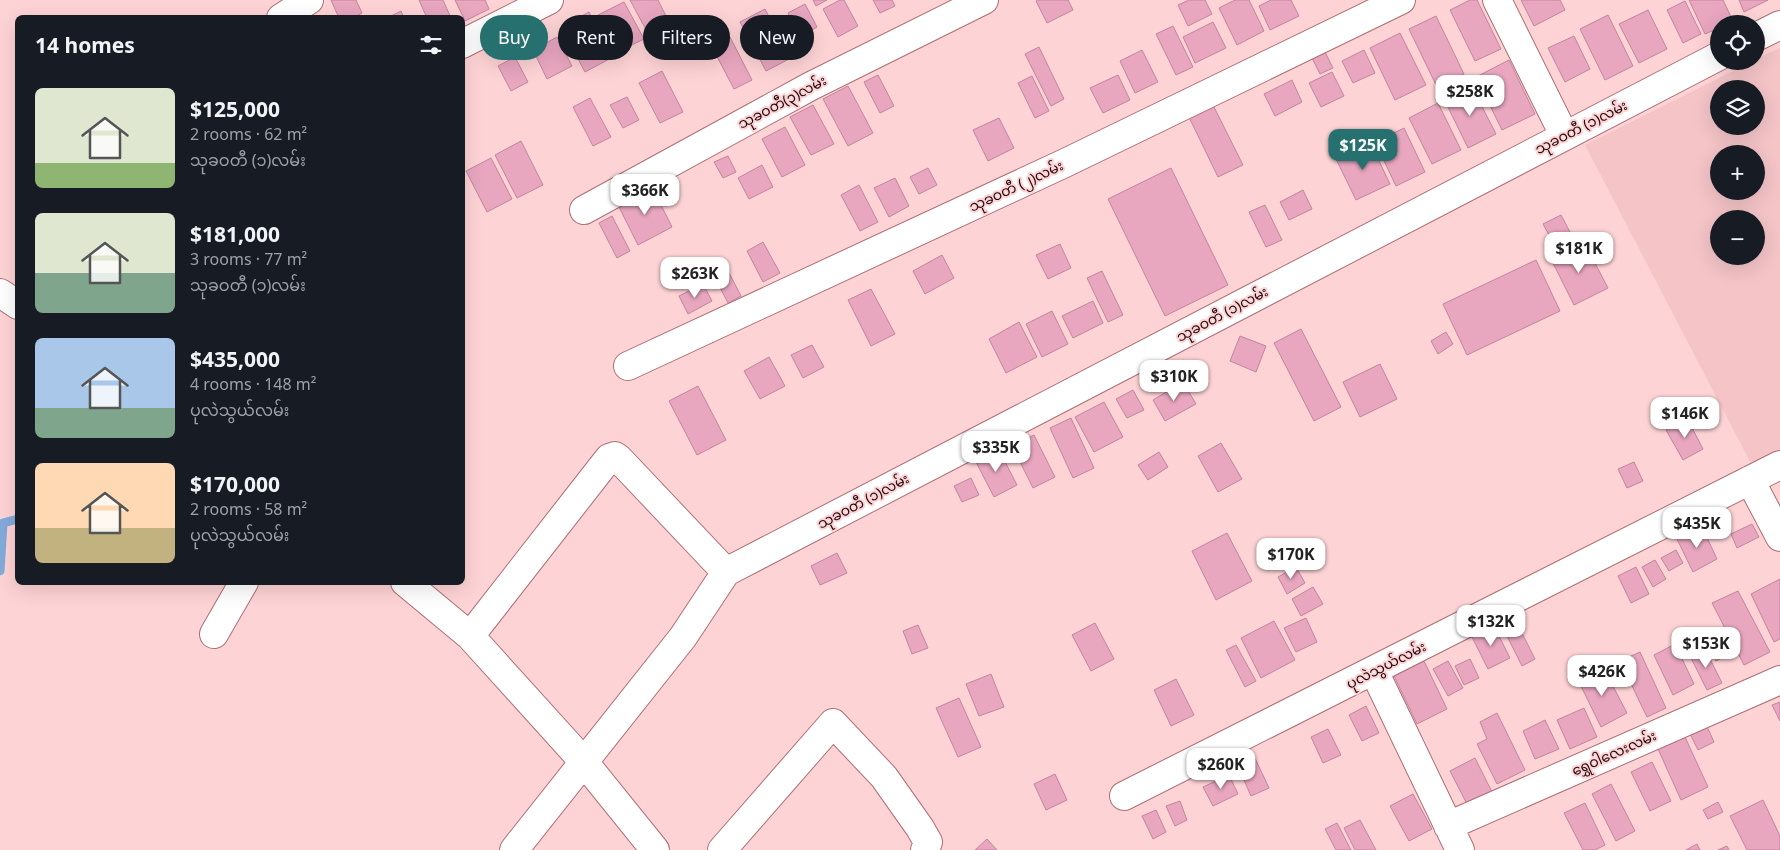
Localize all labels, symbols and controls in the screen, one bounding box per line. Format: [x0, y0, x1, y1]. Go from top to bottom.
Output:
chip: Buy [480, 15, 548, 60]
chip: Rent [558, 15, 633, 60]
chip: Filters [643, 15, 730, 60]
chip: New [740, 15, 814, 60]
map controls [1710, 15, 1765, 265]
button: locate [1710, 15, 1765, 70]
text: 14 homes [35, 31, 135, 59]
icon: filters [417, 31, 445, 59]
street label: သုခဝတီ(၃)လမ်း [734, 70, 831, 135]
pin: $258K [1435, 74, 1505, 117]
text: $258K [1446, 80, 1494, 102]
button: layers [1710, 80, 1765, 135]
text: $125,000 [190, 95, 280, 123]
street label: သုခဝတီ (၁)လမ်း [1531, 95, 1632, 161]
icon: home [75, 108, 135, 168]
text: 2 rooms · 62 m² [190, 123, 307, 145]
pin: $125K [1328, 128, 1398, 171]
text: $125K [1339, 134, 1387, 156]
button: + [1710, 145, 1765, 200]
text: သုခဝတီ (၁)လမ်း [190, 149, 306, 171]
street label: သုခဝတီ (၂)လမ်း [966, 155, 1067, 218]
pin: $366K [610, 174, 680, 216]
text: $366K [621, 179, 669, 201]
button: − [1710, 210, 1765, 265]
text: $181,000 [190, 220, 280, 248]
pin: $181K [1544, 232, 1614, 274]
icon: home [75, 233, 135, 293]
text: $181K [1555, 237, 1603, 259]
text: 3 rooms · 77 m² [190, 248, 307, 270]
pin: $263K [660, 256, 730, 299]
text: $263K [671, 262, 719, 284]
text: သုခဝတီ (၁)လမ်း [190, 274, 306, 296]
street label: သုခဝတီ (၁)လမ်း [1173, 281, 1272, 348]
text: $435,000 [190, 345, 280, 373]
icon: home [75, 358, 135, 418]
pin: $310K [1139, 360, 1209, 402]
text: $310K [1150, 365, 1198, 387]
text: 4 rooms · 148 m² [190, 373, 316, 395]
pin: $146K [1650, 396, 1720, 439]
text: ပုလဲသွယ်လမ်း [190, 399, 289, 421]
text: $146K [1661, 402, 1709, 424]
pin: $335K [961, 430, 1031, 473]
text: $335K [972, 436, 1020, 458]
street label: သုခဝတီ (၁)လမ်း [814, 468, 913, 535]
text: $170,000 [190, 470, 280, 498]
icon: home [75, 483, 135, 543]
text: 2 rooms · 58 m² [190, 498, 307, 520]
pin: $435K [1662, 506, 1732, 549]
text: $435K [1673, 512, 1721, 534]
text: ပုလဲသွယ်လမ်း [190, 524, 289, 546]
pin: $170K [1256, 538, 1326, 580]
text: $170K [1267, 543, 1315, 565]
pin: $132K [1456, 604, 1526, 647]
text: $132K [1467, 610, 1515, 632]
pin: $153K [1671, 626, 1741, 669]
text: $153K [1682, 632, 1730, 654]
street label: ပုလဲသွယ်လမ်း [1343, 636, 1430, 695]
pin: $426K [1567, 654, 1637, 697]
text: $426K [1578, 660, 1626, 682]
street label: ရွှေဝါလေးလမ်း [1568, 725, 1660, 782]
pin: $260K [1186, 748, 1256, 790]
text: $260K [1197, 753, 1245, 775]

